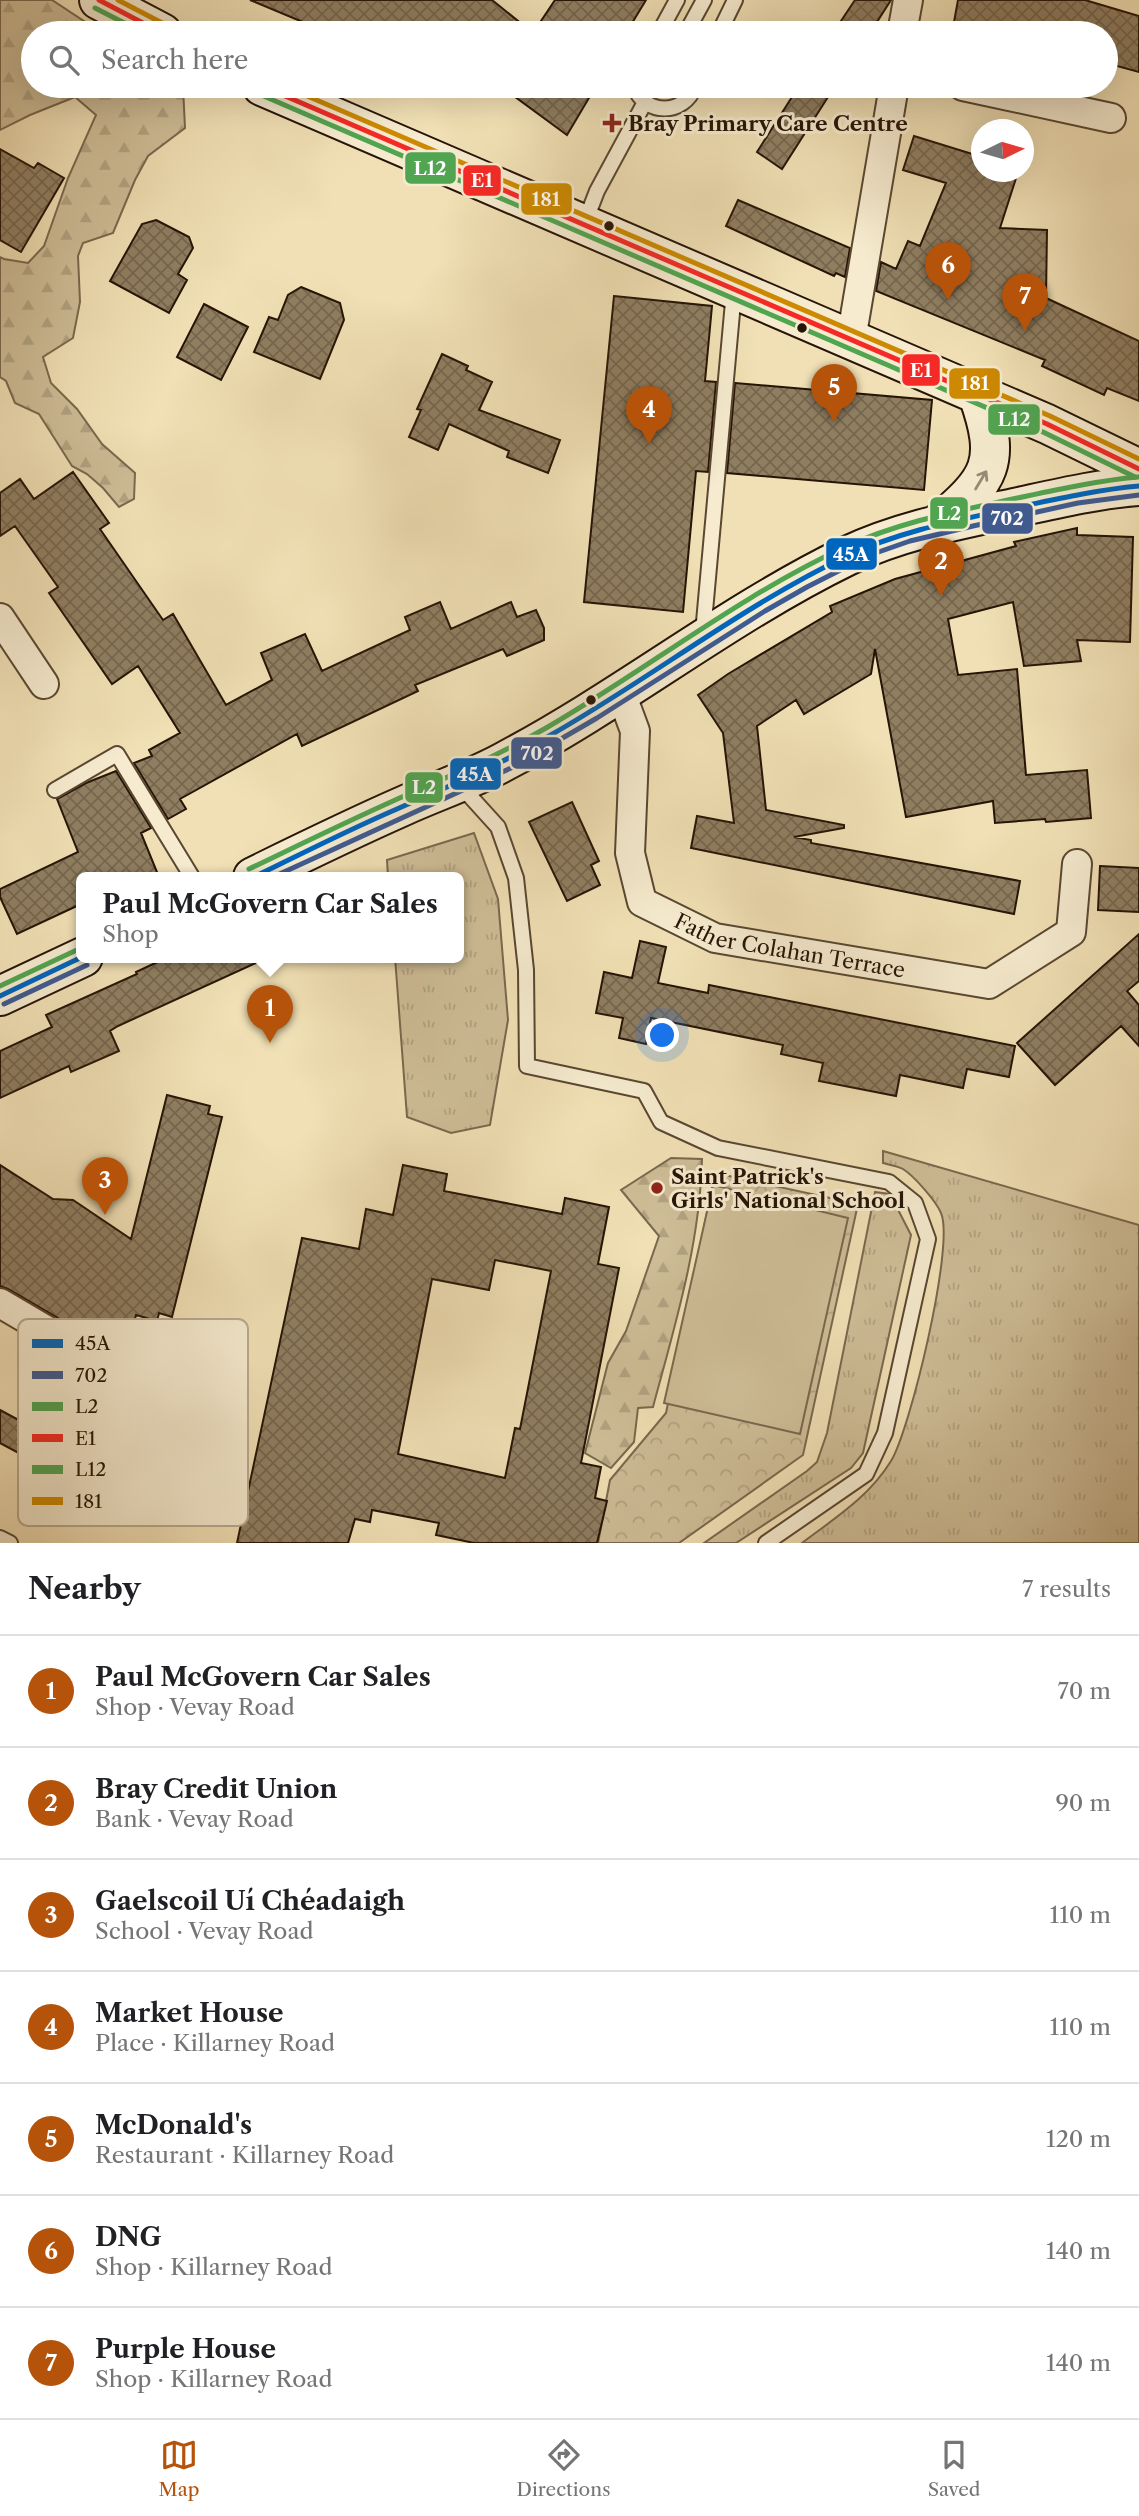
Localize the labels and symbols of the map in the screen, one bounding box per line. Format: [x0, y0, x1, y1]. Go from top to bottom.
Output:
place label: Bray Primary Care Centre [628, 111, 908, 136]
marker: Bray Primary Care Centre [602, 113, 622, 133]
north arrow [971, 119, 1034, 182]
line badge: L12 [404, 151, 457, 185]
text: L12 [414, 157, 446, 180]
line badge: E1 [462, 164, 502, 197]
text: E1 [471, 169, 494, 192]
line badge: 181 [520, 182, 573, 216]
text: 181 [532, 188, 561, 211]
unlabelled marker [602, 219, 616, 233]
pin: 6 [925, 242, 971, 300]
pin: 7 [1002, 273, 1048, 331]
unlabelled marker [795, 321, 809, 335]
line badge: E1 [901, 353, 941, 387]
text: E1 [910, 359, 933, 382]
pin: 5 [811, 364, 857, 422]
line badge: 181 [948, 367, 1001, 400]
text: 181 [961, 372, 990, 395]
pin: 4 [626, 386, 672, 444]
line badge: L12 [987, 403, 1041, 436]
text: L12 [998, 408, 1030, 431]
one-way arrow [975, 470, 989, 490]
line badge: L2 [929, 496, 969, 530]
text: L2 [937, 502, 961, 525]
line badge: 702 [981, 502, 1034, 535]
text: 702 [990, 507, 1024, 530]
line badge: 45A [825, 537, 878, 571]
pin: 2 [918, 538, 964, 596]
text: 45A [833, 543, 871, 566]
unlabelled marker [584, 693, 598, 707]
line badge: 702 [510, 736, 563, 770]
text: 702 [520, 742, 554, 765]
line badge: 45A [449, 757, 502, 791]
text: 45A [457, 763, 495, 786]
line badge: L2 [404, 771, 444, 804]
text: L2 [412, 776, 436, 799]
street label: Father Colahan Terrace [670, 908, 907, 982]
pin: 1 [247, 985, 293, 1043]
your location [645, 1018, 679, 1052]
pin: 3 [82, 1157, 128, 1215]
place label: Saint Patrick's Girls' National School [671, 1164, 905, 1213]
marker: Saint Patrick's Girls' National School [649, 1180, 665, 1196]
legend [18, 1319, 248, 1526]
text: 45A [75, 1332, 111, 1355]
text: 702 [75, 1364, 107, 1387]
text: L2 [75, 1395, 98, 1418]
text: E1 [75, 1427, 96, 1450]
text: L12 [75, 1458, 106, 1481]
text: 181 [75, 1490, 102, 1513]

